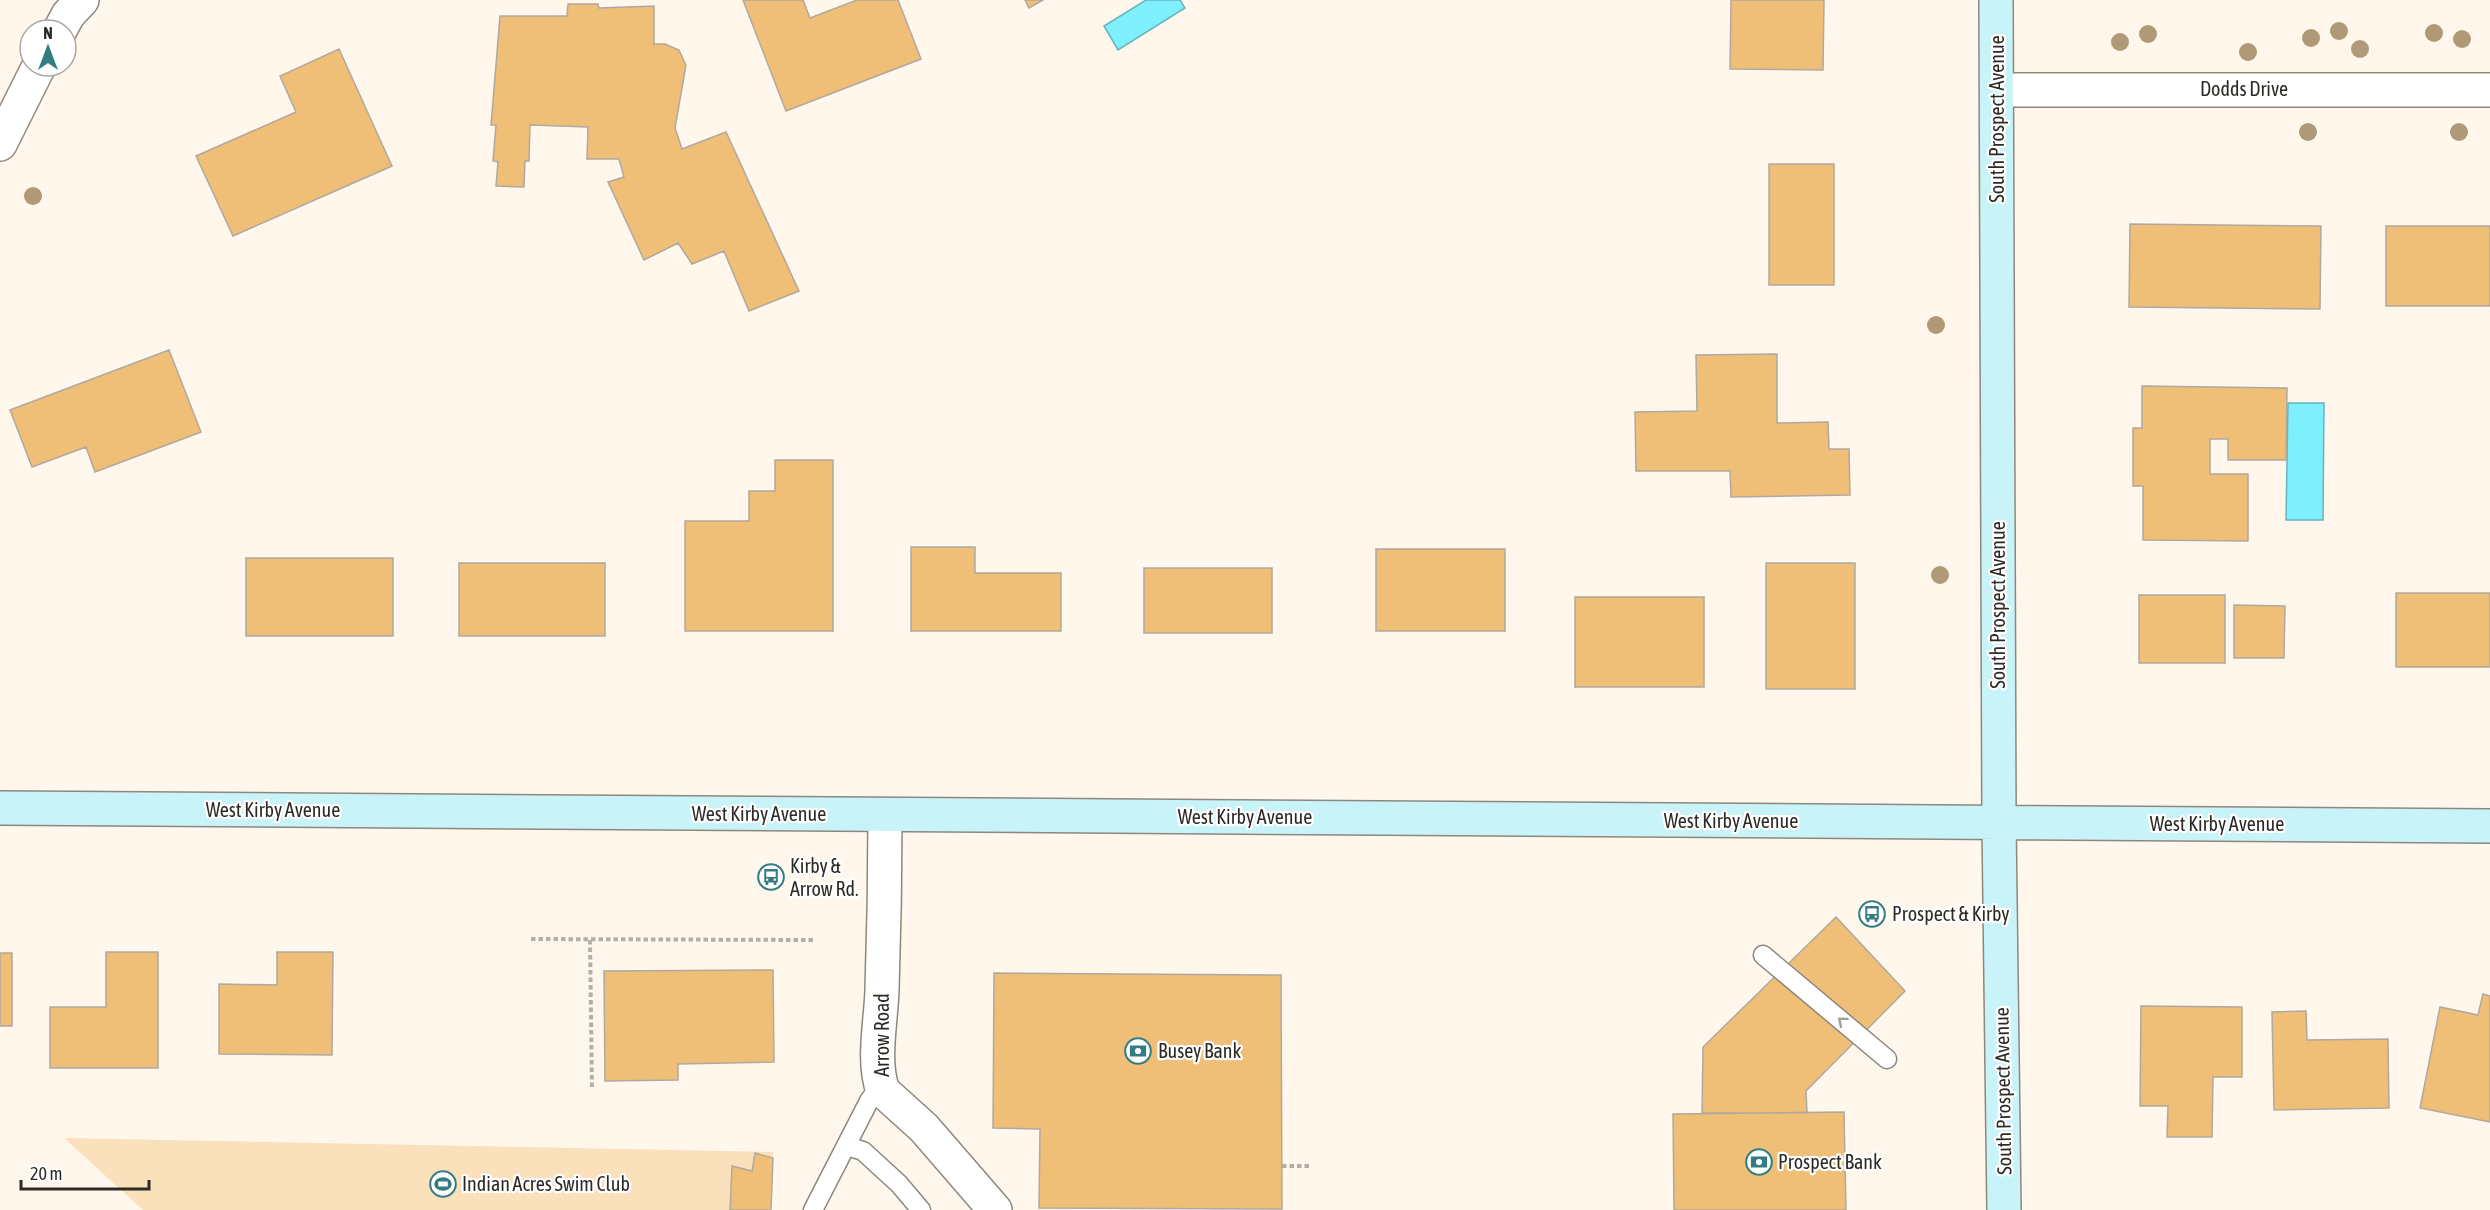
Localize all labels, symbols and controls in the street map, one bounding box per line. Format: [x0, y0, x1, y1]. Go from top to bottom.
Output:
north arrow [18, 18, 78, 78]
text: N [43, 24, 53, 42]
street label: South Prospect Avenue [1985, 35, 2008, 203]
street label: Dodds Drive [2200, 77, 2288, 100]
street label: South Prospect Avenue [1986, 521, 2009, 689]
street label: West Kirby Avenue [206, 798, 340, 821]
street label: West Kirby Avenue [692, 802, 826, 825]
street label: West Kirby Avenue [1178, 805, 1312, 828]
street label: West Kirby Avenue [1664, 809, 1798, 832]
street label: West Kirby Avenue [2150, 812, 2284, 835]
place label: Kirby & Arrow Rd. [790, 854, 859, 900]
bus stop icon: Kirby & Arrow Rd. [756, 862, 786, 892]
bus stop icon: Prospect & Kirby [1857, 899, 1887, 929]
place label: Prospect & Kirby [1892, 902, 2009, 925]
street label: Arrow Road [870, 993, 893, 1077]
street label: South Prospect Avenue [1990, 1007, 2015, 1175]
one-way arrow [1838, 1018, 1849, 1029]
bank icon: Busey Bank [1123, 1036, 1153, 1066]
place label: Busey Bank [1158, 1039, 1242, 1062]
bank icon: Prospect Bank [1744, 1147, 1774, 1177]
place label: Prospect Bank [1778, 1150, 1882, 1173]
scale bar [21, 1153, 148, 1191]
text: 20 m [30, 1163, 62, 1184]
sports icon: Indian Acres Swim Club [428, 1169, 458, 1199]
place label: Indian Acres Swim Club [462, 1172, 630, 1195]

